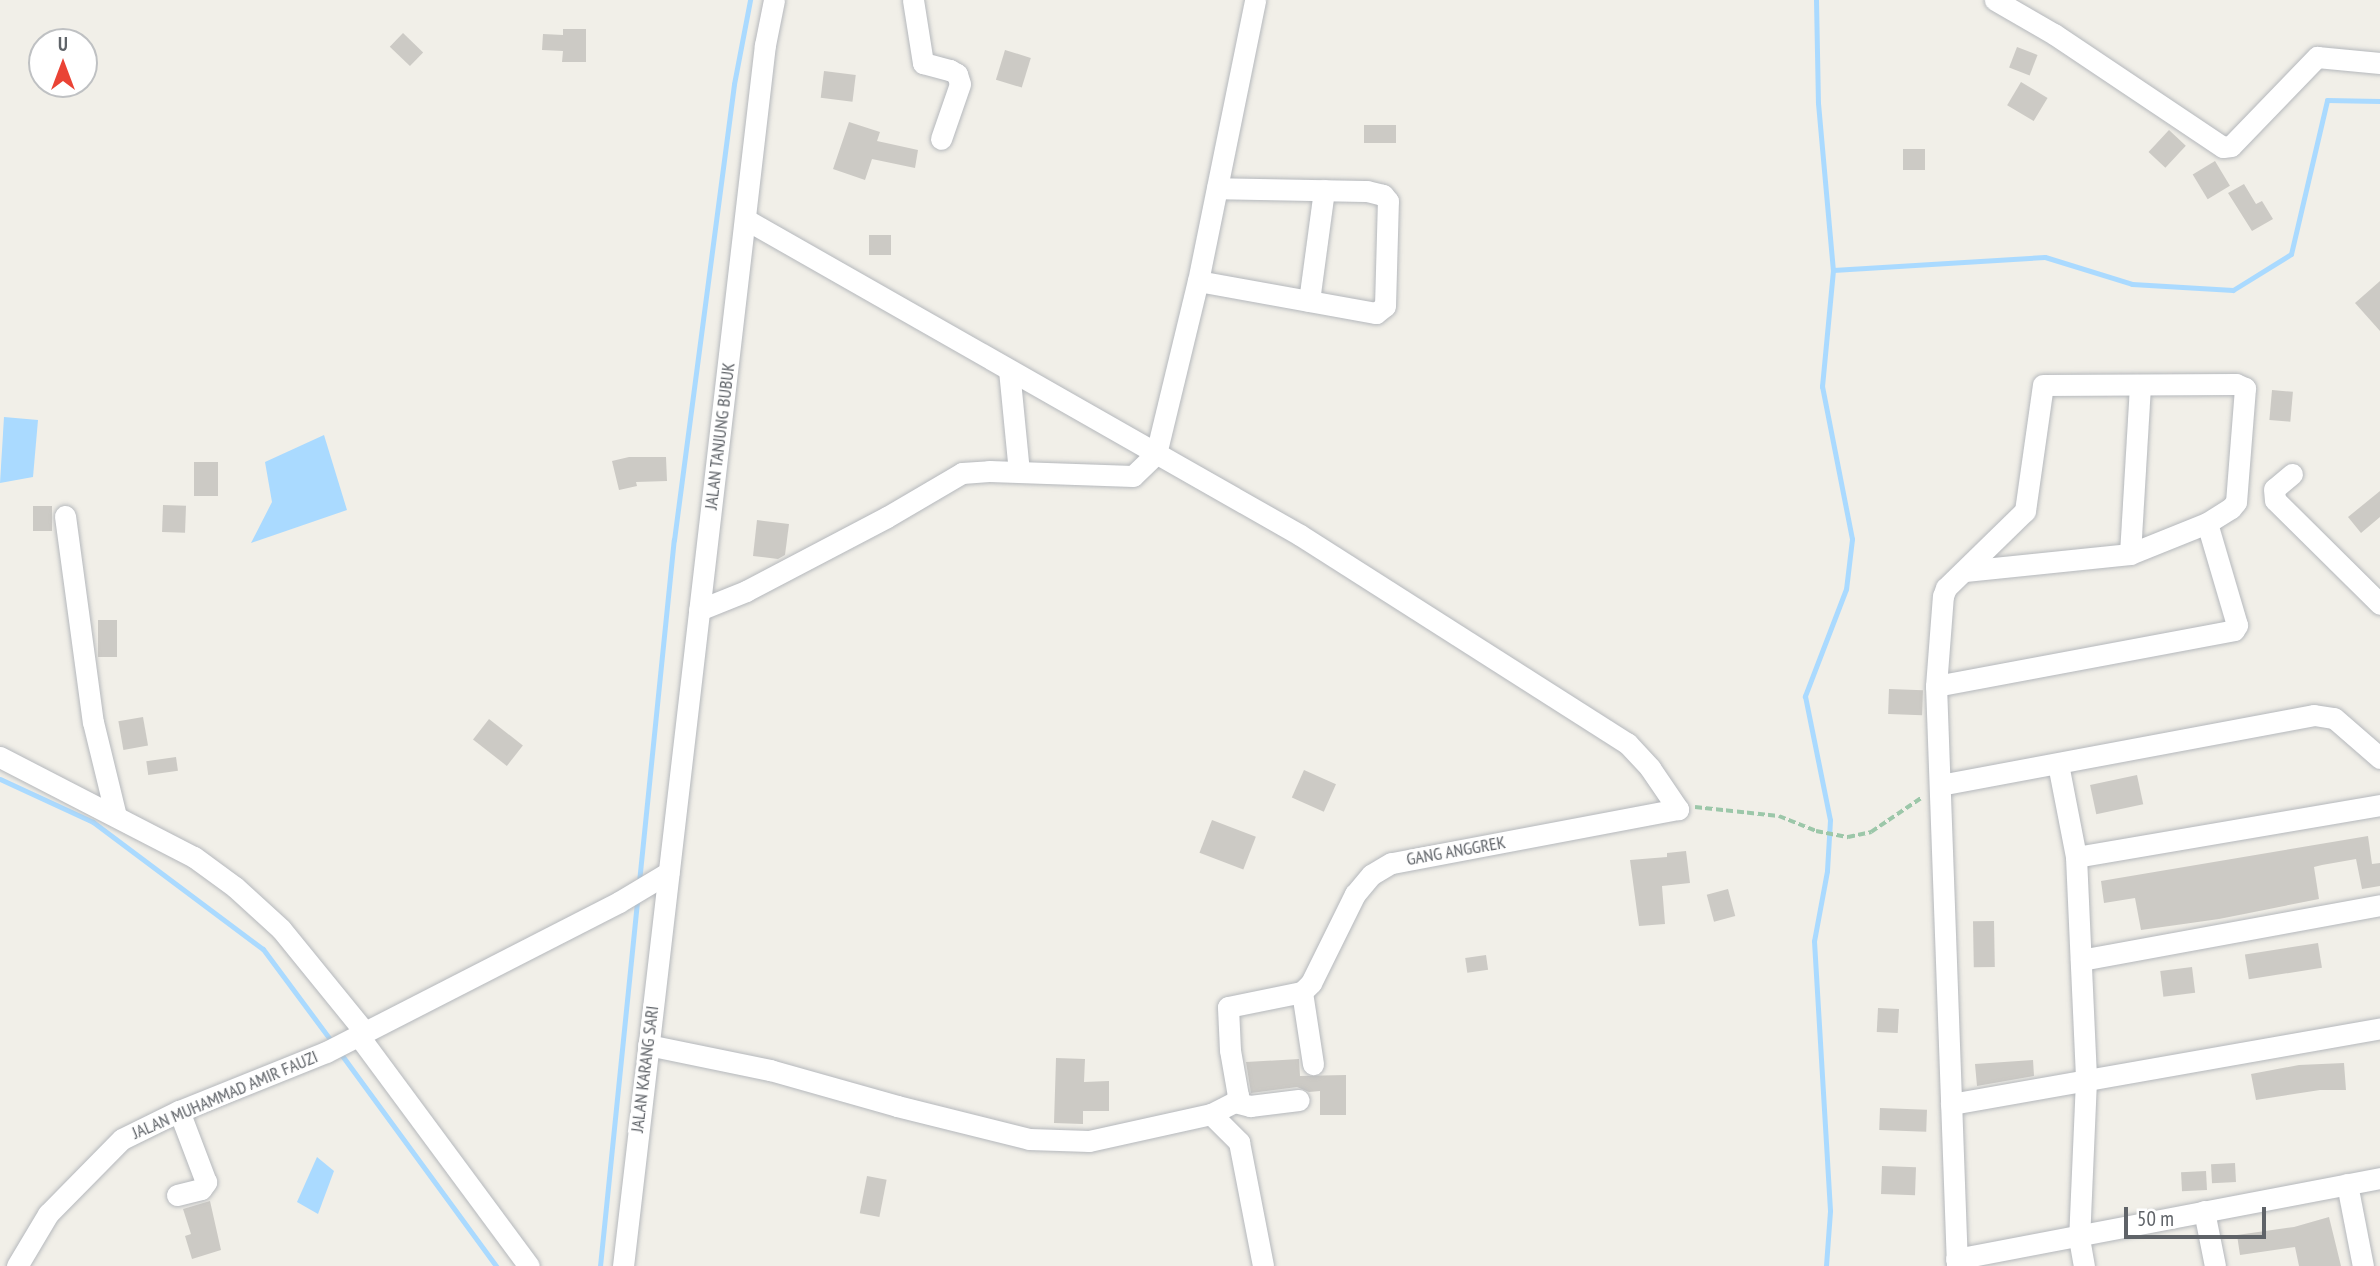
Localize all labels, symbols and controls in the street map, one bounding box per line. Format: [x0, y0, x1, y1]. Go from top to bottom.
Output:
north arrow [28, 28, 98, 98]
text: U [58, 32, 68, 56]
street label: JALAN TANJUNG BUBUK [700, 361, 740, 511]
street label: GANG ANGGREK [1404, 832, 1508, 870]
street label: JALAN KARANG SARI [627, 1004, 663, 1134]
street label: JALAN MUHAMMAD AMIR FAUZI [129, 1046, 321, 1144]
scale bar [2128, 1192, 2270, 1236]
text: 50 m [2137, 1205, 2174, 1232]

